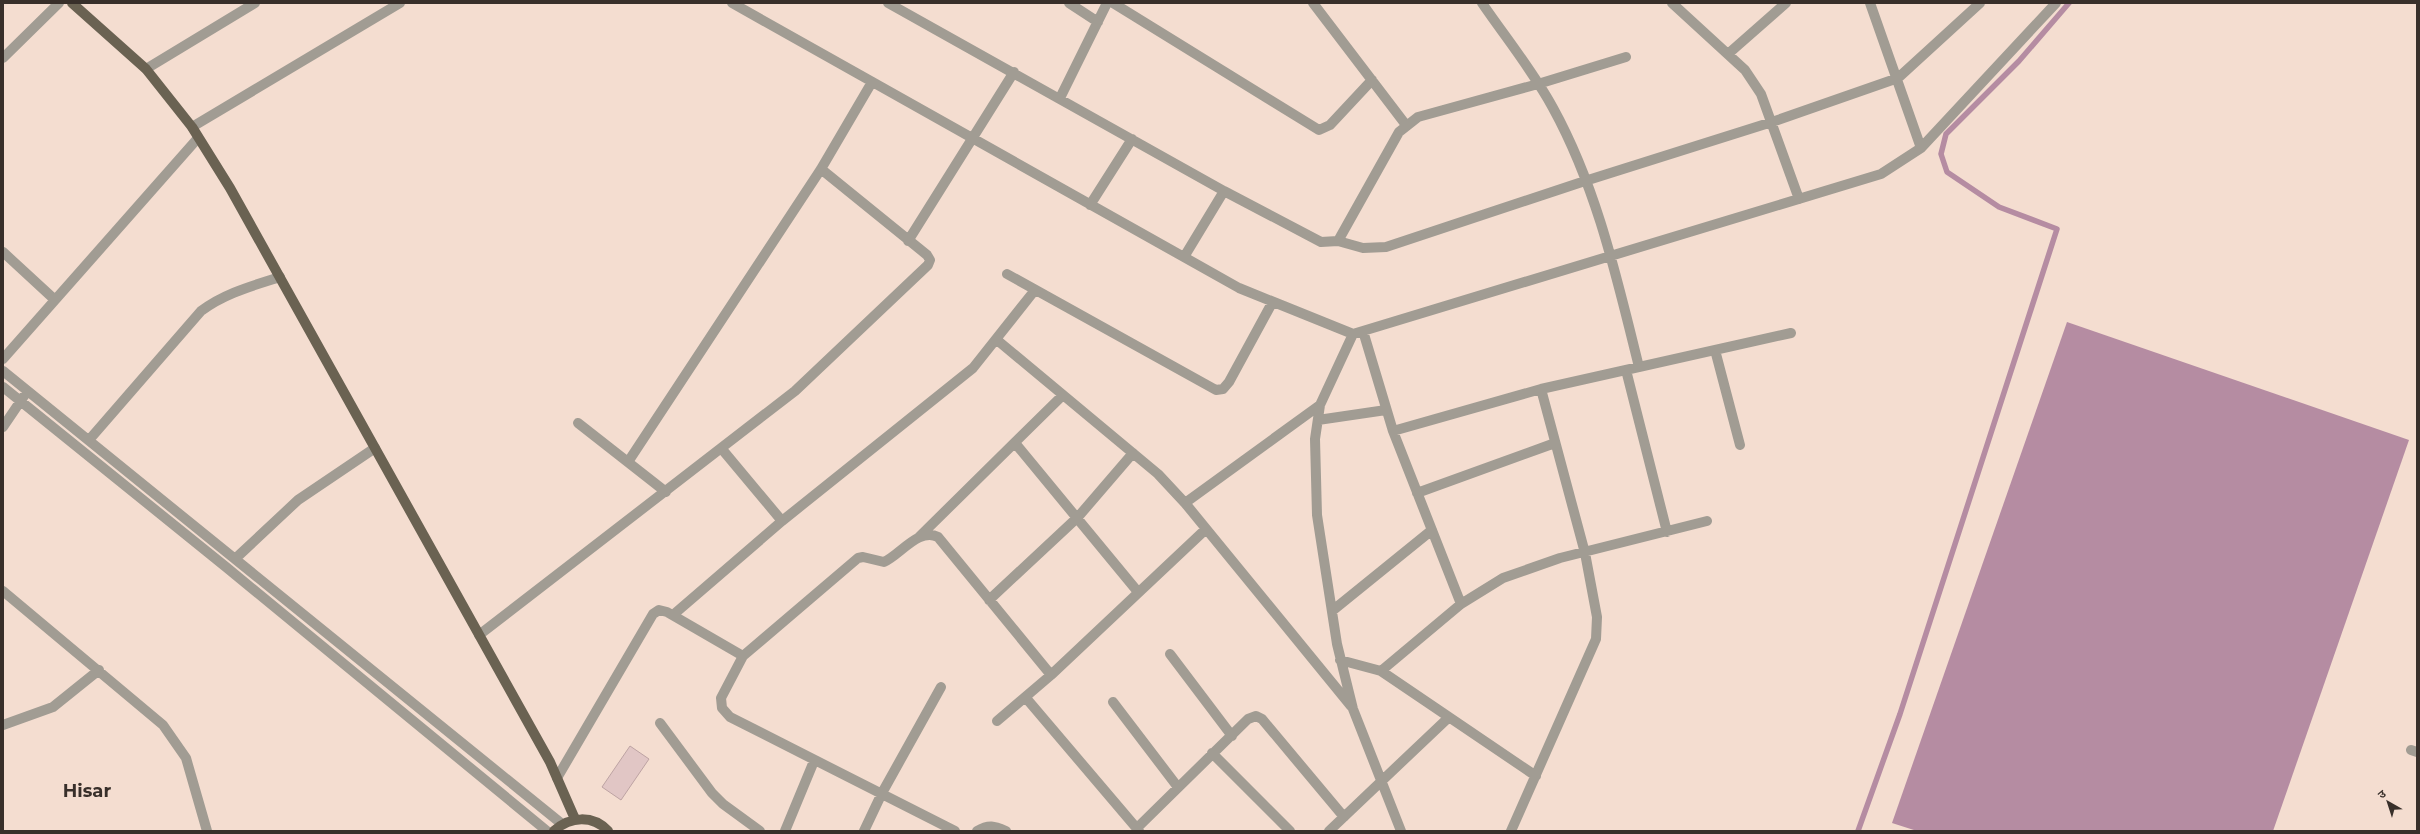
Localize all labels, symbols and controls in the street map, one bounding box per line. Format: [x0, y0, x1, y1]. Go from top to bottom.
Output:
district label: Hisar [63, 780, 111, 802]
north arrow [2368, 782, 2408, 822]
text: उ [2375, 786, 2389, 802]

